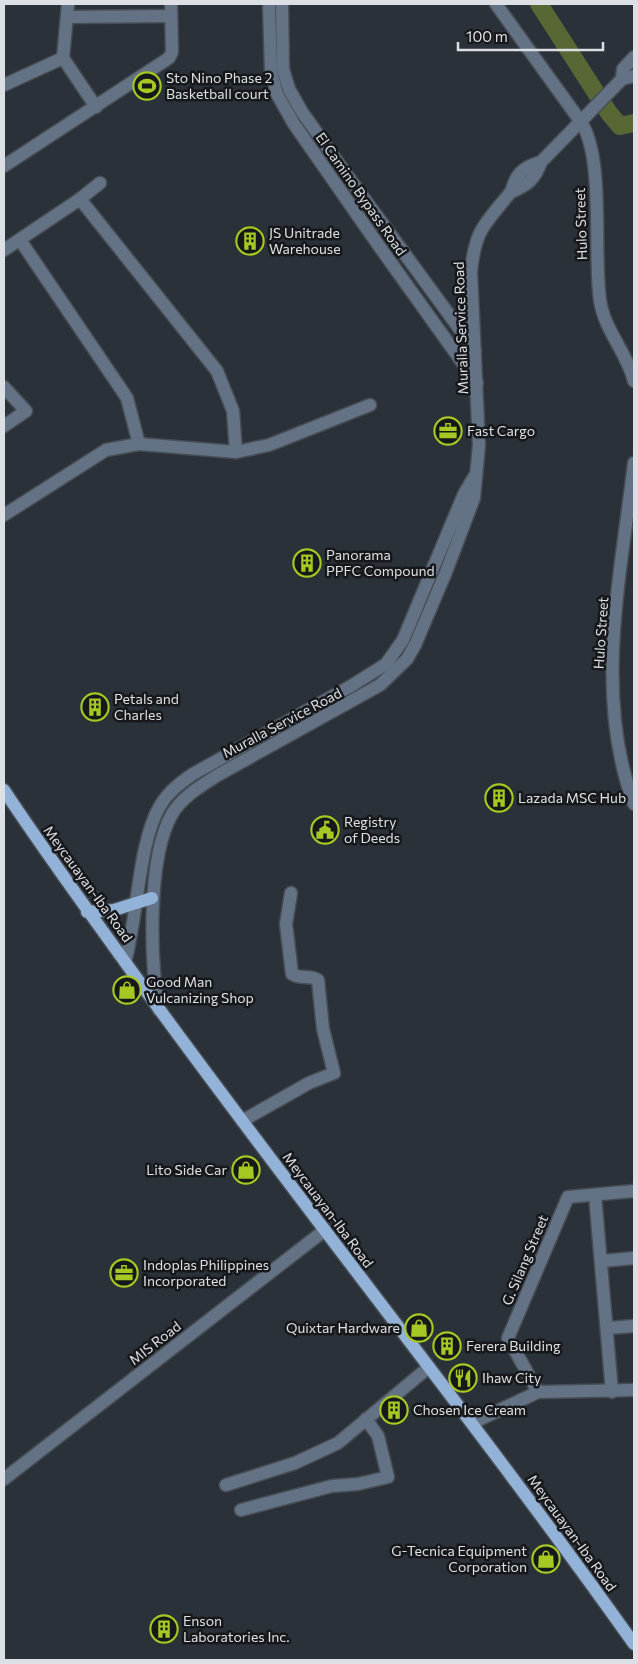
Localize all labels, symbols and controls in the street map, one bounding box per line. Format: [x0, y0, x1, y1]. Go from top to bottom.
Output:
scale bar [458, 20, 603, 52]
text: 100 m [466, 27, 508, 45]
place label: Sto Nino Phase 2 Basketball court [166, 69, 273, 102]
sports icon: Sto Nino Phase 2 Basketball court [132, 71, 162, 101]
street label: El Camino Bypass Road [313, 129, 410, 258]
street label: Hulo Street [571, 187, 590, 261]
place label: JS Unitrade Warehouse [269, 224, 341, 257]
building icon: JS Unitrade Warehouse [235, 226, 265, 256]
street label: Muralla Service Road [450, 261, 471, 395]
office icon: Fast Cargo [433, 416, 463, 446]
place label: Fast Cargo [467, 422, 535, 439]
place label: Panorama PPFC Compound [326, 546, 435, 579]
building icon: Panorama PPFC Compound [292, 548, 322, 578]
street label: Hulo Street [589, 596, 612, 670]
street label: Muralla Service Road [219, 684, 344, 761]
place label: Petals and Charles [114, 690, 179, 723]
building icon: Petals and Charles [80, 692, 110, 722]
building icon: Lazada MSC Hub [484, 783, 514, 813]
place label: Lazada MSC Hub [518, 789, 626, 806]
place label: Registry of Deeds [344, 813, 400, 846]
public building icon: Registry of Deeds [310, 815, 340, 845]
street label: Meycauayan-Iba Road [40, 822, 136, 945]
place label: Good Man Vulcanizing Shop [146, 973, 254, 1006]
shop icon: Good Man Vulcanizing Shop [112, 975, 142, 1005]
street label: Meycauayan-Iba Road [279, 1149, 377, 1271]
shop icon: Lito Side Car [231, 1155, 261, 1185]
place label: Lito Side Car [146, 1161, 227, 1178]
street label: G. Silang Street [498, 1212, 551, 1308]
place label: Indoplas Philippines Incorporated [143, 1256, 269, 1289]
office icon: Indoplas Philippines Incorporated [109, 1258, 139, 1288]
shop icon: Quixtar Hardware [404, 1313, 434, 1343]
street label: MIS Road [125, 1317, 184, 1368]
place label: Quixtar Hardware [286, 1319, 400, 1336]
building icon: Ferera Building [432, 1331, 462, 1361]
place label: Ferera Building [466, 1337, 561, 1354]
restaurant icon: Ihaw City [448, 1363, 478, 1393]
place label: Ihaw City [482, 1369, 541, 1386]
building icon: Chosen Ice Cream [379, 1395, 409, 1425]
place label: Chosen Ice Cream [413, 1401, 526, 1418]
street label: Meycauayan-Iba Road [524, 1471, 620, 1594]
place label: G-Tecnica Equipment Corporation [391, 1542, 527, 1575]
shop icon: G-Tecnica Equipment Corporation [531, 1544, 561, 1574]
place label: Enson Laboratories Inc. [183, 1612, 290, 1645]
building icon: Enson Laboratories Inc. [149, 1614, 179, 1644]

